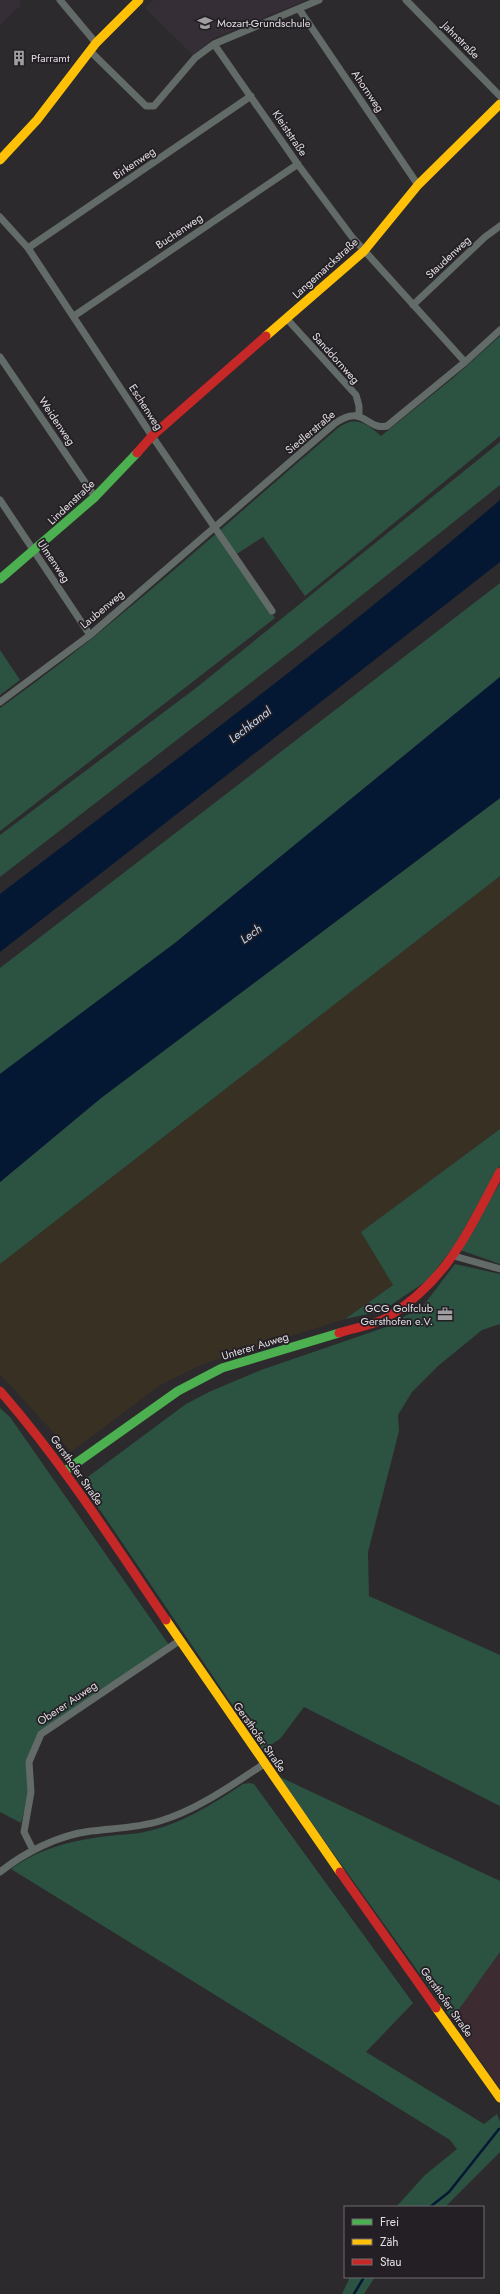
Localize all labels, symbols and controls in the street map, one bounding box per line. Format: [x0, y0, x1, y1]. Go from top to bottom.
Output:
school or university icon: Mozart-Grundschule [196, 14, 214, 32]
place label: Mozart-Grundschule [217, 15, 311, 31]
street label: Jahnstraße [437, 16, 484, 63]
building icon: Pfarramt [10, 49, 28, 67]
place label: Pfarramt [31, 50, 70, 66]
street label: Ahornweg [348, 67, 388, 115]
street label: Kleiststraße [269, 107, 311, 159]
street label: Birkenweg [110, 143, 158, 183]
street label: Buchenweg [152, 209, 206, 253]
street label: Staudenweg [422, 232, 474, 282]
street label: Langemarckstraße [289, 234, 362, 302]
street label: Sanddornweg [309, 329, 363, 387]
street label: Eschenweg [125, 381, 167, 433]
street label: Weidenweg [35, 394, 79, 448]
street label: Siedlerstraße [282, 406, 339, 458]
street label: Lindenstraße [44, 476, 98, 528]
street label: Ulmenweg [34, 536, 74, 586]
street label: Laubenweg [77, 586, 127, 632]
water label: Lechkanal [225, 702, 276, 748]
water label: Lech [236, 920, 266, 948]
place label: GCG Golfclub Gersthofen e.V. [360, 1300, 433, 1329]
office icon: GCG Golfclub Gersthofen e.V. [436, 1305, 454, 1323]
street label: Unterer Auweg [219, 1328, 291, 1364]
street label: Gersthofer Straße [47, 1432, 107, 1509]
street label: Oberer Auweg [34, 1677, 100, 1729]
street label: Gersthofer Straße [230, 1699, 290, 1776]
street label: Gersthofer Straße [417, 1964, 477, 2041]
legend [344, 2206, 484, 2278]
text: Frei [380, 2213, 399, 2231]
text: Zäh [380, 2233, 399, 2251]
text: Stau [380, 2253, 402, 2271]

